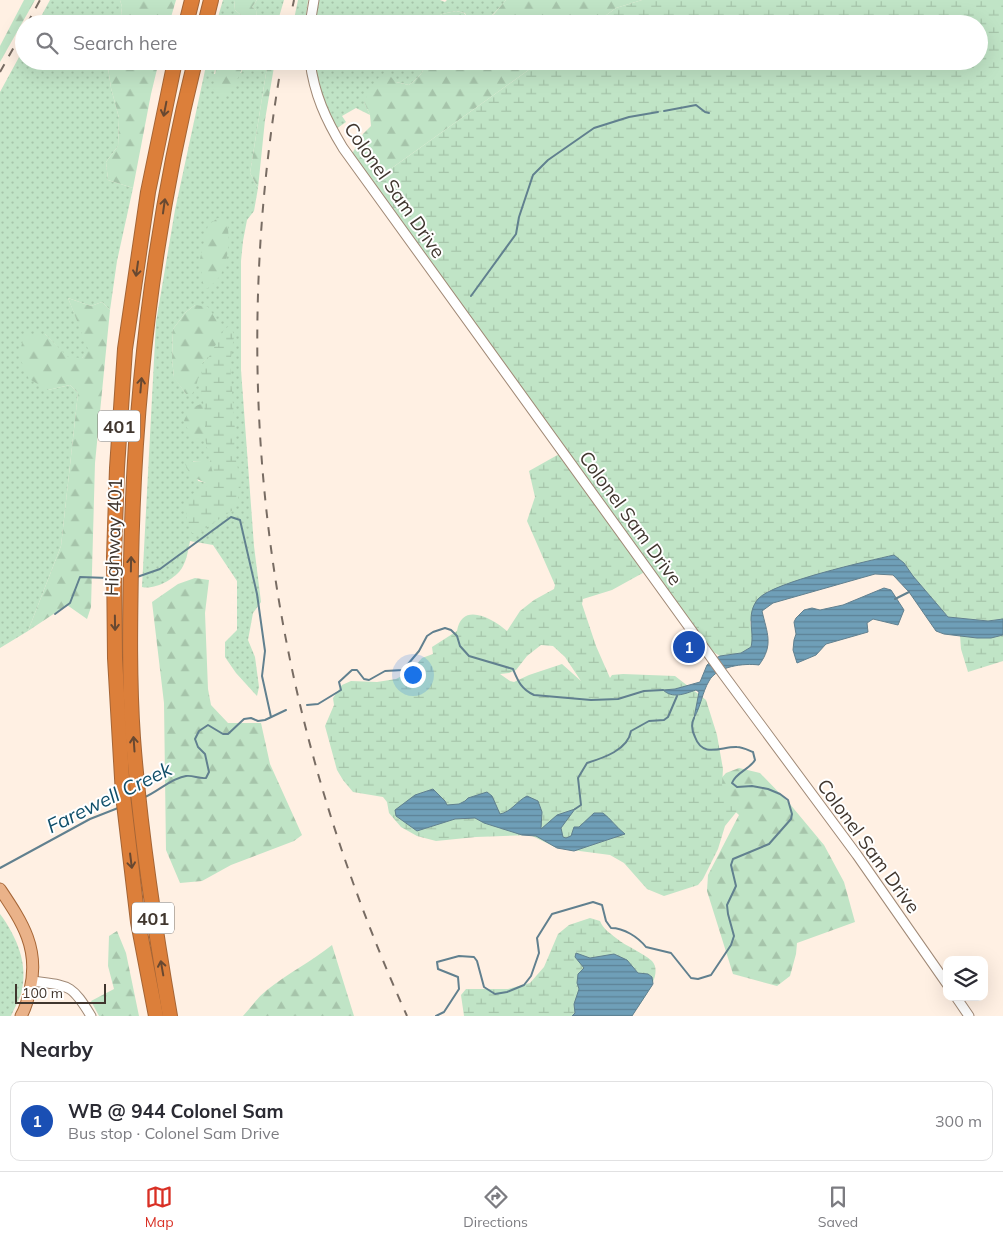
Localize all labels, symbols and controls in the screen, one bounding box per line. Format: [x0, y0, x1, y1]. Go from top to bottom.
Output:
search box [15, 15, 988, 70]
icon: search [33, 29, 61, 57]
text: Search here [73, 31, 177, 55]
one-way arrow [160, 100, 169, 116]
street label: Colonel Sam Drive [339, 117, 451, 263]
one-way arrow [159, 199, 169, 215]
one-way arrow [131, 260, 141, 276]
one-way arrow [136, 377, 145, 393]
road number: 401 [98, 411, 140, 442]
street label: Colonel Sam Drive [574, 446, 688, 590]
street label: Highway 401 [99, 477, 127, 597]
one-way arrow [126, 557, 135, 573]
one-way arrow [110, 614, 119, 630]
pin: 1 [673, 628, 705, 666]
your location [400, 662, 426, 688]
one-way arrow [129, 737, 138, 753]
water label: Farewell Creek [42, 756, 176, 838]
street label: Colonel Sam Drive [812, 774, 926, 918]
one-way arrow [126, 853, 136, 869]
road number: 401 [132, 902, 174, 934]
map controls [943, 956, 988, 1001]
button: layers [943, 956, 988, 1001]
one-way arrow [156, 960, 166, 976]
scale bar [15, 981, 106, 1004]
text: 100 m [22, 984, 63, 1002]
text: Nearby [20, 1036, 93, 1062]
text: WB @ 944 Colonel Sam [68, 1099, 284, 1123]
text: 1 [32, 1111, 42, 1131]
text: 300 m [935, 1111, 982, 1131]
text: Bus stop · Colonel Sam Drive [68, 1123, 279, 1143]
tab: Map [145, 1183, 174, 1231]
tab: Directions [463, 1183, 528, 1231]
tab: Saved [818, 1183, 858, 1231]

